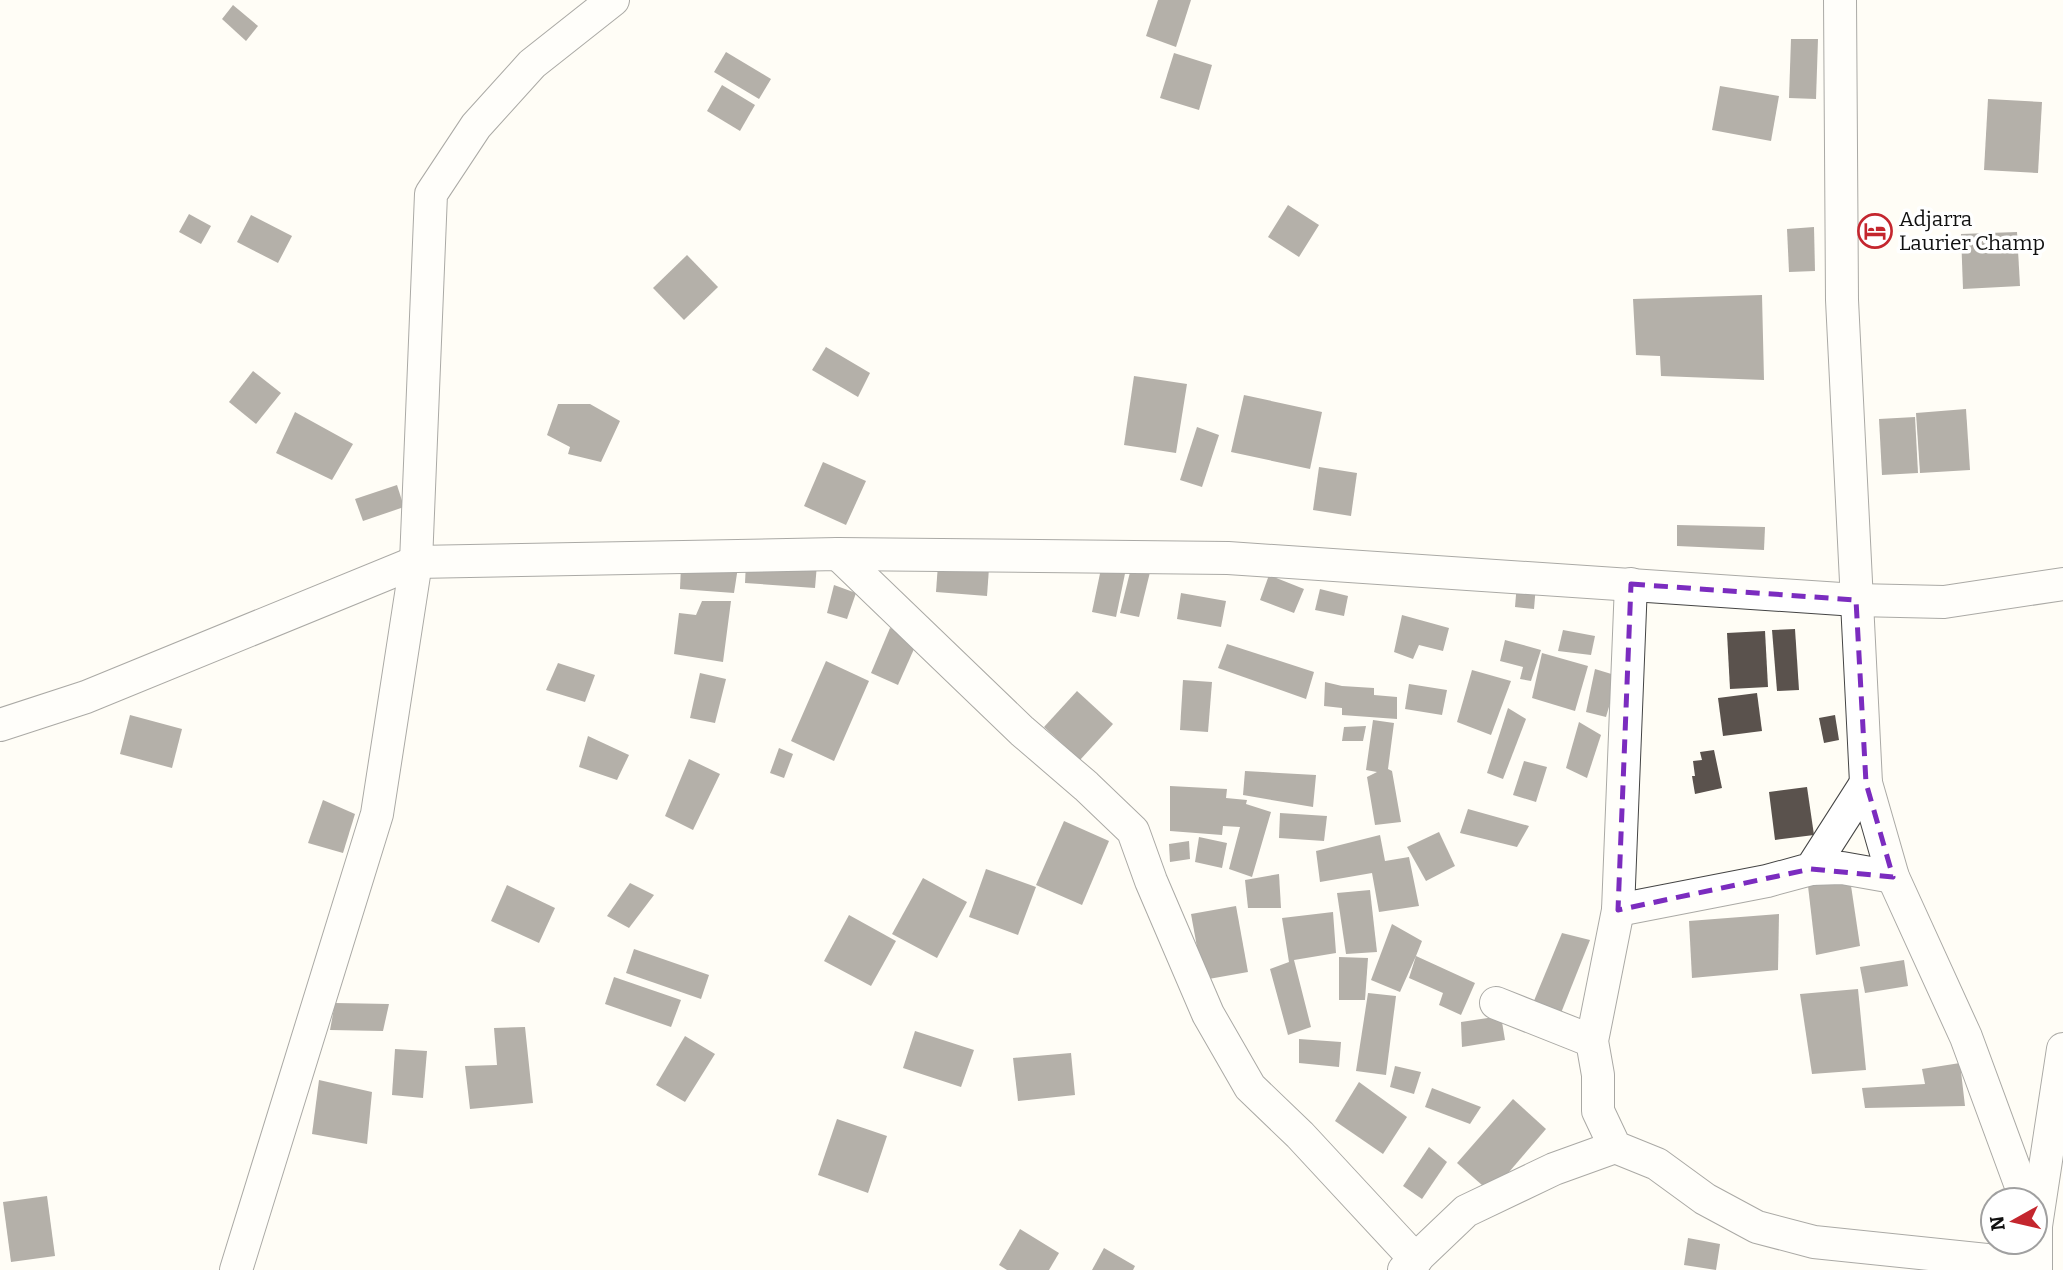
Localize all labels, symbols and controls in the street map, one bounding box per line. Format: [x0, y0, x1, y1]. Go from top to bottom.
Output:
place label: Adjarra Laurier Champ [1899, 206, 2045, 256]
hotel icon: Adjarra Laurier Champ [1856, 212, 1894, 250]
north arrow [1979, 1186, 2049, 1256]
text: N [1985, 1214, 2010, 1232]

